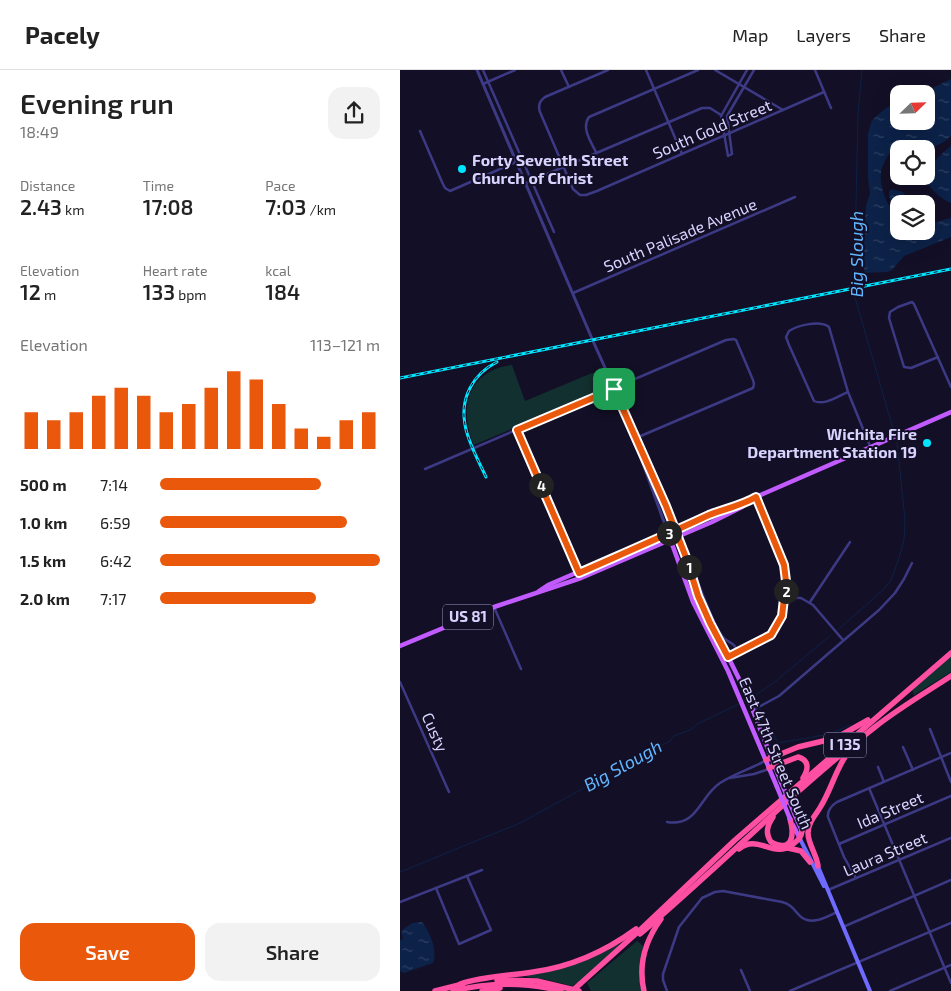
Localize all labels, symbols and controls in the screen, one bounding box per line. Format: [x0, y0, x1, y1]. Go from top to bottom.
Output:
text: Pacely [25, 20, 100, 49]
text: Map [732, 24, 768, 46]
text: Layers [796, 24, 851, 46]
text: Share [879, 24, 926, 46]
north arrow [890, 85, 935, 130]
map controls [890, 85, 935, 240]
text: Evening run [20, 86, 174, 120]
button: share [328, 87, 380, 139]
street label: South Gold Street [650, 95, 774, 162]
text: 18:49 [20, 122, 59, 141]
button: locate [890, 140, 935, 185]
place label: Forty Seventh Street Church of Christ [472, 150, 629, 187]
marker: Forty Seventh Street Church of Christ [456, 163, 468, 175]
text: Distance [20, 177, 75, 194]
text: Time [143, 177, 174, 194]
text: Pace [265, 177, 295, 194]
text: 2.43 [20, 194, 62, 219]
text: 17:08 [143, 194, 194, 219]
text: 7:03 [265, 194, 306, 219]
street label: South Palisade Avenue [600, 194, 759, 275]
button: layers [890, 195, 935, 240]
text: km [62, 201, 84, 218]
text: /km [306, 201, 336, 218]
water label: Big Slough [845, 211, 867, 297]
text: Elevation [20, 262, 79, 279]
text: Heart rate [143, 262, 207, 279]
text: kcal [265, 262, 291, 279]
text: 12 [20, 279, 41, 304]
text: 133 [143, 279, 175, 304]
text: 184 [265, 279, 300, 304]
text: m [41, 286, 56, 303]
text: bpm [175, 286, 207, 303]
text: Elevation [20, 335, 88, 354]
text: 113–121 m [310, 335, 380, 354]
pin [593, 368, 635, 410]
icon: arrive [600, 375, 628, 403]
place label: Wichita Fire Department Station 19 [747, 424, 917, 461]
marker: Wichita Fire Department Station 19 [921, 437, 933, 449]
pin: 4 [528, 472, 554, 498]
text: 500 m [20, 475, 67, 494]
text: 7:14 [100, 475, 128, 494]
text: 4 [537, 477, 546, 494]
text: 1.0 km [20, 513, 67, 532]
text: 6:59 [100, 513, 131, 532]
pin: 3 [656, 520, 682, 546]
text: 3 [666, 525, 673, 542]
text: 1.5 km [20, 551, 66, 570]
text: 6:42 [100, 551, 132, 570]
pin: 1 [676, 554, 702, 580]
text: 1 [686, 559, 693, 576]
pin: 2 [774, 578, 798, 604]
text: 2 [782, 583, 791, 600]
text: 2.0 km [20, 589, 70, 608]
text: 7:17 [100, 589, 127, 608]
road number: US 81 [443, 604, 493, 630]
street label: East 47th Street South [736, 674, 817, 832]
street label: Custy [418, 709, 453, 755]
road number: I 135 [824, 732, 866, 758]
water label: Big Slough [579, 735, 666, 796]
street label: Ida Street [854, 787, 926, 832]
street label: Laura Street [840, 827, 930, 880]
button: Save [20, 923, 195, 981]
button: Share [205, 923, 380, 981]

